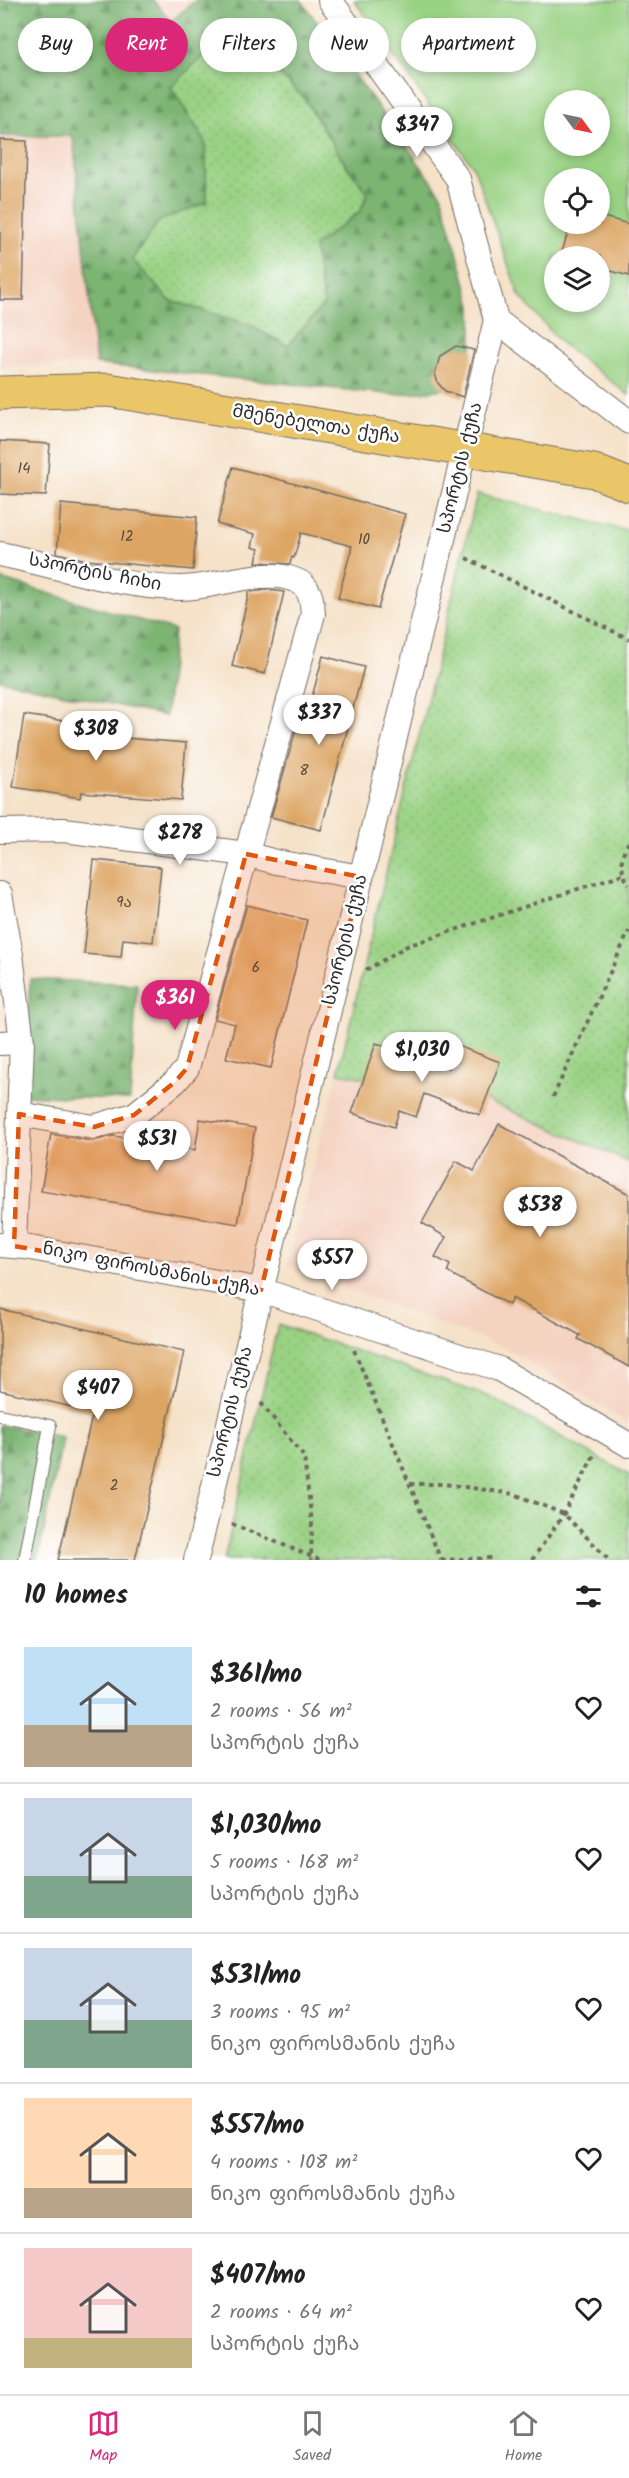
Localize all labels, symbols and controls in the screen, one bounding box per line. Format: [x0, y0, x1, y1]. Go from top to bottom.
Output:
chip: Buy [18, 18, 93, 72]
chip: Rent [105, 18, 188, 72]
chip: Filters [200, 18, 297, 72]
chip: New [309, 18, 389, 72]
chip: Apartment [401, 18, 536, 72]
north arrow [544, 90, 610, 156]
map controls [544, 90, 610, 312]
pin: $347 [381, 107, 453, 158]
text: $347 [395, 110, 439, 142]
button: locate [544, 168, 610, 234]
button: layers [544, 246, 610, 312]
street label: მშენებელთა ქუჩა [230, 397, 402, 453]
street label: სპორტის ქუჩა [431, 399, 491, 537]
house number: 14 [18, 457, 30, 481]
house number: 12 [120, 525, 134, 549]
house number: 10 [358, 528, 371, 552]
street label: სპორტის ჩიხი [26, 546, 164, 600]
pin: $337 [283, 695, 355, 746]
text: $337 [297, 698, 341, 730]
pin: $308 [60, 711, 132, 762]
text: $308 [74, 714, 118, 746]
house number: 8 [299, 759, 309, 783]
pin: $278 [144, 815, 216, 866]
text: $278 [158, 818, 202, 850]
street label: სპორტის ქუჩა [316, 871, 376, 1009]
house number: 9ა [116, 891, 132, 915]
house number: 6 [252, 956, 260, 980]
pin: $361 [139, 980, 211, 1031]
text: $361 [155, 983, 195, 1015]
pin: $1,030 [373, 1032, 471, 1083]
text: $1,030 [395, 1035, 449, 1067]
pin: $531 [121, 1121, 193, 1172]
text: $531 [138, 1124, 176, 1156]
pin: $538 [504, 1187, 576, 1238]
text: $538 [518, 1190, 562, 1222]
street label: ნიკო ფიროსმანის ქუჩა [40, 1235, 262, 1305]
pin: $557 [296, 1240, 368, 1291]
text: $557 [311, 1243, 353, 1275]
street label: სპორტის ქუჩა [201, 1343, 261, 1481]
pin: $407 [62, 1370, 134, 1421]
text: $407 [77, 1373, 119, 1405]
house number: 2 [110, 1474, 118, 1498]
text: 10 homes [24, 1575, 128, 1617]
icon: filters [572, 1580, 605, 1613]
text: $361/mo [210, 1654, 302, 1696]
icon: home [72, 1671, 144, 1743]
icon: heart [572, 1691, 605, 1724]
text: 2 rooms · 56 m² [210, 1696, 352, 1728]
text: სპორტის ქუჩა [210, 1728, 359, 1760]
text: $1,030/mo [210, 1805, 321, 1847]
icon: home [72, 1822, 144, 1894]
icon: heart [572, 1842, 605, 1875]
text: 5 rooms · 168 m² [210, 1847, 358, 1879]
text: სპორტის ქუჩა [210, 1879, 359, 1911]
text: $531/mo [210, 1955, 301, 1997]
icon: home [72, 1972, 144, 2044]
icon: heart [572, 1992, 605, 2025]
text: 3 rooms · 95 m² [210, 1997, 350, 2029]
text: ნიკო ფიროსმანის ქუჩა [210, 2029, 455, 2061]
text: $557/mo [210, 2105, 304, 2147]
icon: home [72, 2122, 144, 2194]
icon: heart [572, 2142, 605, 2175]
text: 4 rooms · 108 m² [210, 2147, 357, 2179]
text: ნიკო ფიროსმანის ქუჩა [210, 2179, 455, 2211]
text: $407/mo [210, 2255, 306, 2297]
icon: home [72, 2272, 144, 2344]
icon: heart [572, 2292, 605, 2325]
text: 2 rooms · 64 m² [210, 2297, 352, 2329]
text: სპორტის ქუჩა [210, 2329, 359, 2361]
tab: Map [87, 2407, 120, 2468]
tab: Saved [293, 2407, 331, 2468]
tab: Home [504, 2407, 542, 2468]

